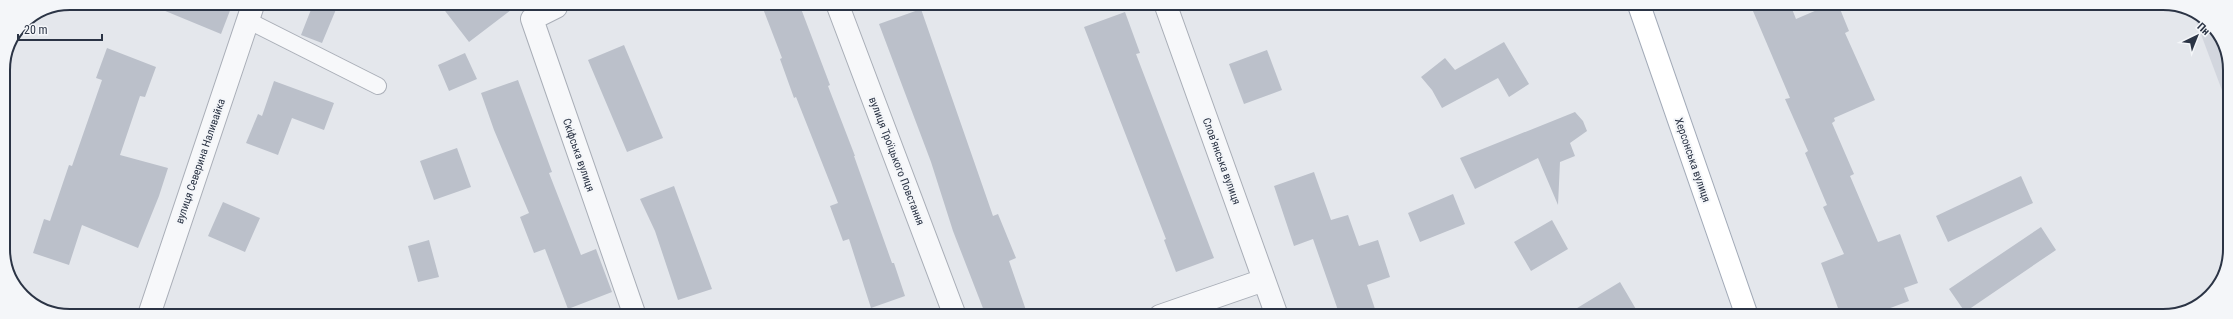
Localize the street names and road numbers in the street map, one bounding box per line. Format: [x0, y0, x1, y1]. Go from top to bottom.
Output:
street label: вулиця Троїцького Повстання [866, 95, 927, 227]
street label: вулиця Северина Наливайка [173, 97, 228, 225]
street label: Словʼянська вулиця [1200, 116, 1243, 206]
street label: Херсонська вулиця [1672, 116, 1713, 204]
street label: Скіфська вулиця [560, 117, 597, 193]

